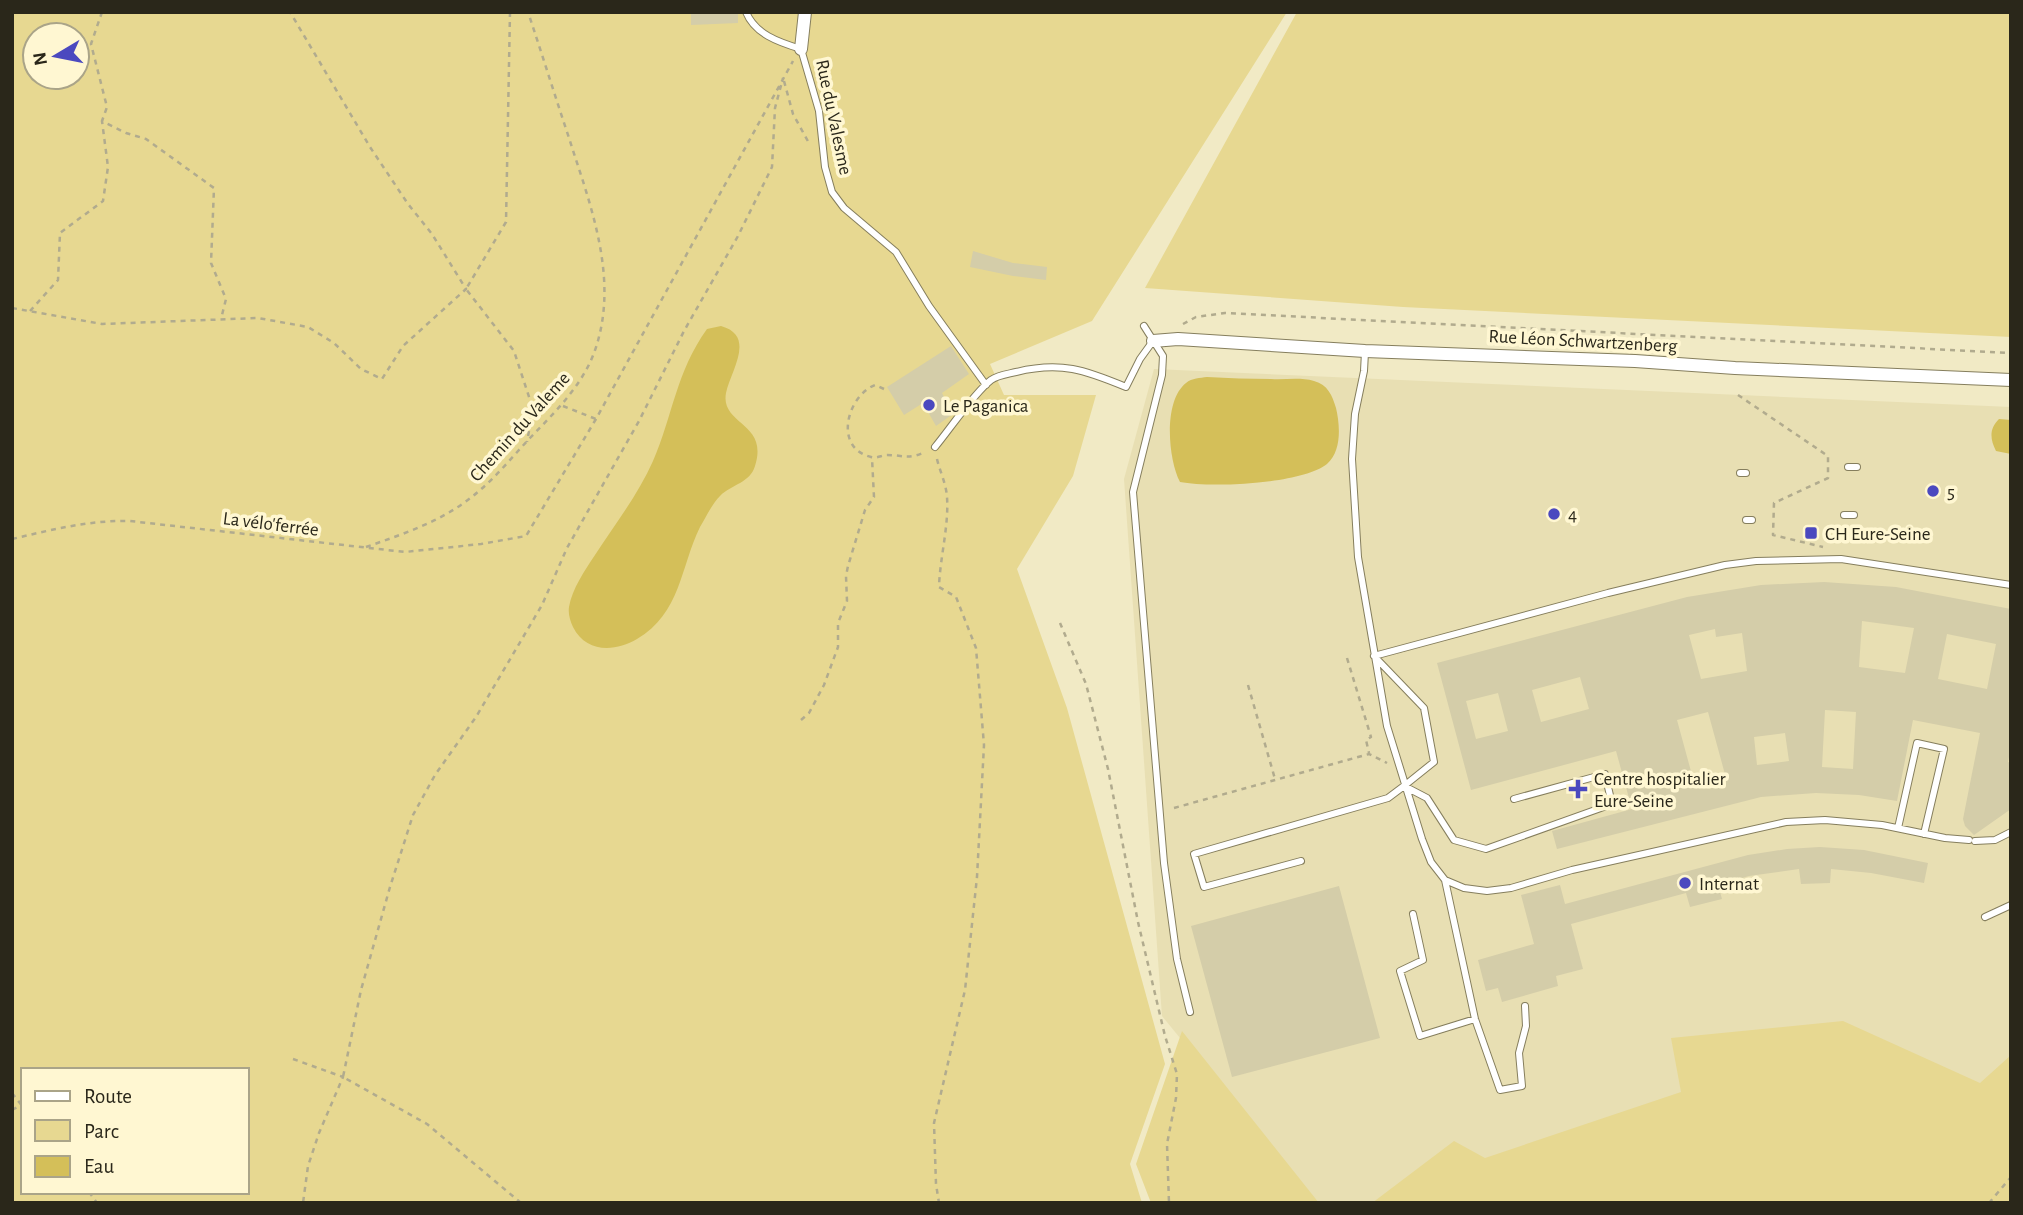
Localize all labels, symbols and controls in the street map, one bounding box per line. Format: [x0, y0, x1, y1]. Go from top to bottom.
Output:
north arrow [21, 21, 91, 91]
text: N [30, 51, 51, 67]
street label: Rue du Valesme [812, 58, 855, 177]
street label: Rue Léon Schwartzenberg [1488, 327, 1679, 356]
street label: Chemin du Valeme [466, 369, 574, 485]
marker: Le Paganica [921, 397, 937, 413]
place label: Le Paganica [943, 397, 1029, 416]
marker: 5 [1925, 483, 1941, 499]
place label: 5 [1947, 483, 1955, 502]
marker: 4 [1546, 506, 1562, 522]
place label: 4 [1568, 506, 1577, 525]
street label: La vélo'ferrée [222, 509, 320, 540]
marker: CH Eure-Seine [1803, 525, 1819, 541]
place label: CH Eure-Seine [1825, 525, 1931, 544]
place label: Centre hospitalier Eure-Seine [1594, 770, 1726, 811]
marker: Centre hospitalier Eure-Seine [1568, 779, 1588, 799]
marker: Internat [1677, 875, 1693, 891]
place label: Internat [1699, 875, 1759, 894]
legend [21, 1068, 248, 1194]
text: Route [84, 1086, 132, 1107]
text: Parc [84, 1121, 119, 1142]
text: Eau [84, 1156, 114, 1177]

